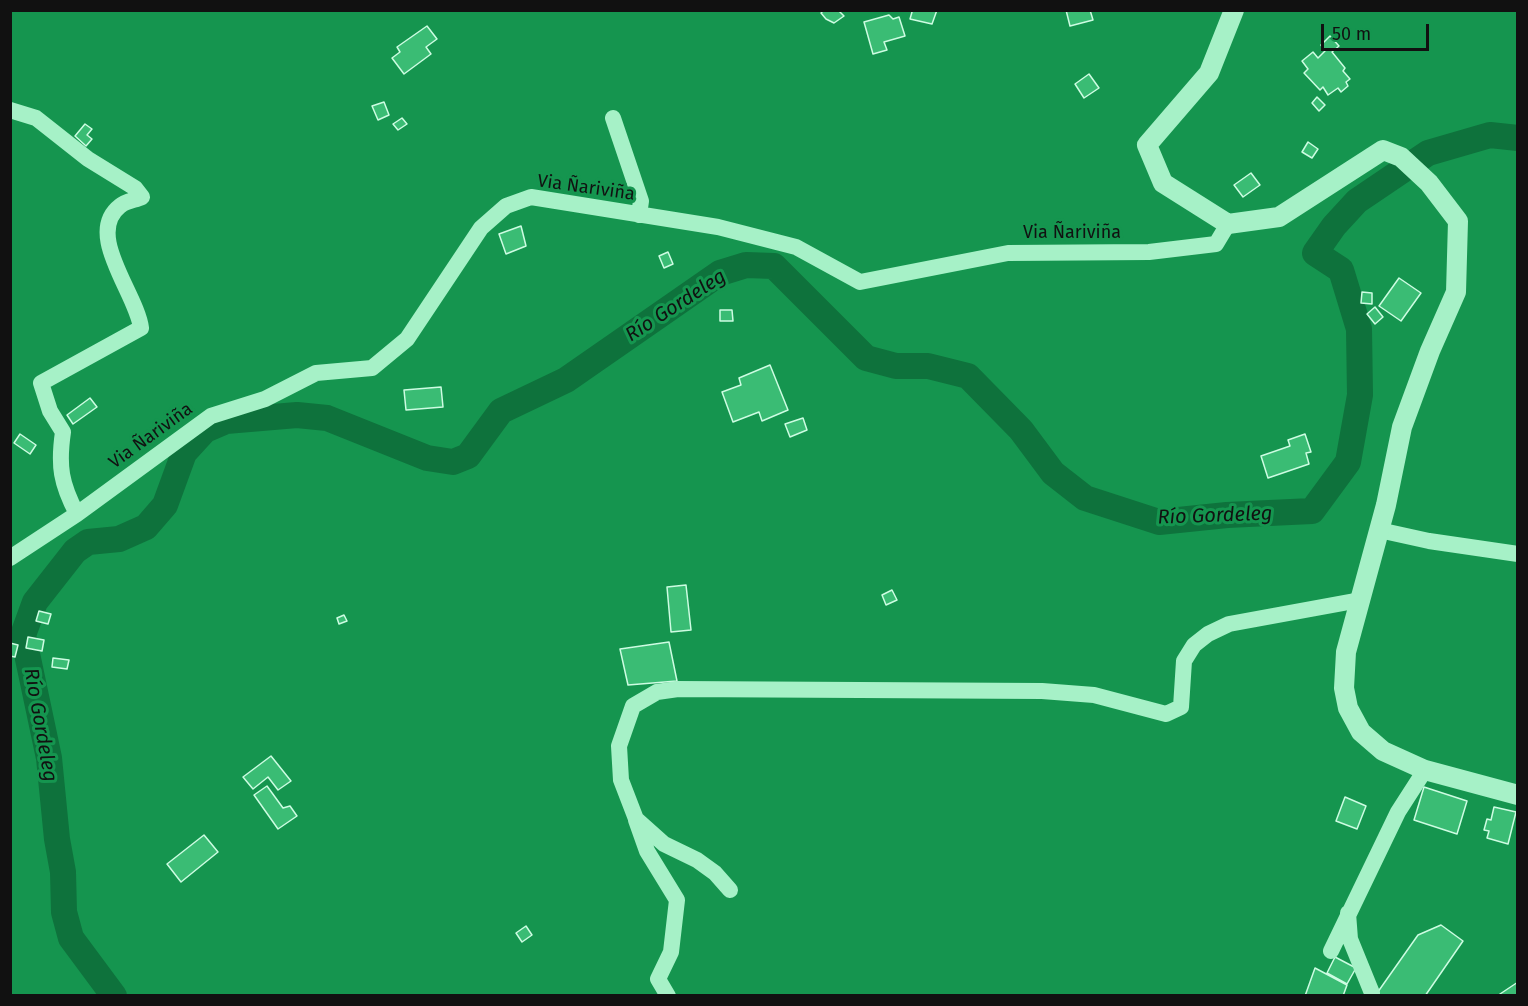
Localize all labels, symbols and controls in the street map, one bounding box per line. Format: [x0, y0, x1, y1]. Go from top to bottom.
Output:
scale bar [1324, 12, 1432, 50]
text: 50 m [1332, 23, 1371, 45]
street label: Via Ñariviña [536, 170, 636, 206]
street label: Via Ñariviña [1023, 222, 1121, 244]
water label: Río Gordeleg [621, 265, 731, 347]
street label: Via Ñariviña [105, 398, 197, 474]
water label: Río Gordeleg [1157, 502, 1273, 530]
water label: Río Gordeleg [18, 666, 62, 784]

